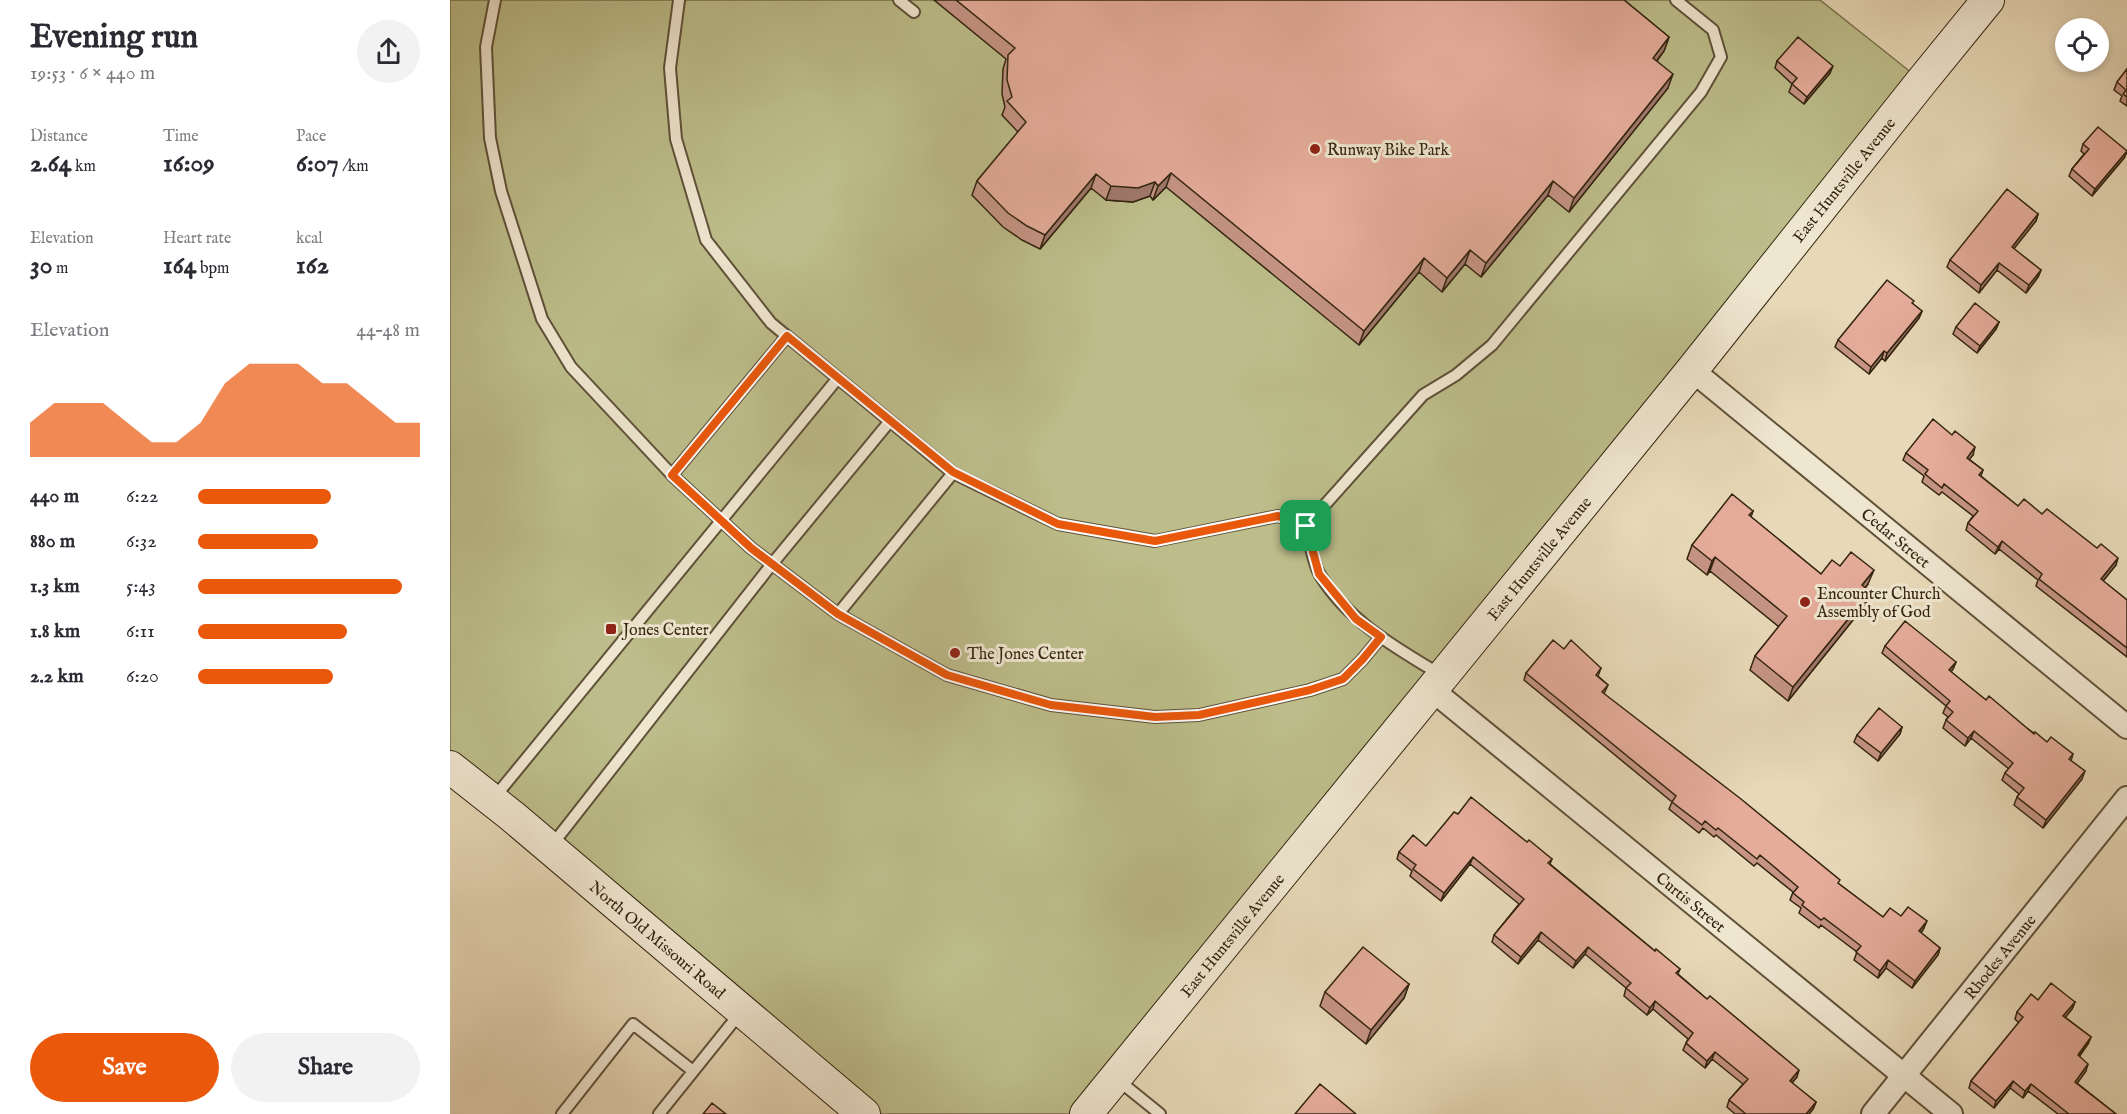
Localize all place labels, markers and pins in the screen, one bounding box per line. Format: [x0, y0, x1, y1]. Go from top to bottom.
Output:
place label: Runway Bike Park [1327, 141, 1449, 161]
marker: Runway Bike Park [1308, 142, 1322, 156]
pin [1280, 500, 1331, 551]
place label: Encounter Church Assembly of God [1816, 585, 1941, 623]
marker: Encounter Church Assembly of God [1798, 595, 1812, 609]
place label: Jones Center [621, 621, 709, 641]
marker: Jones Center [604, 622, 618, 636]
place label: The Jones Center [967, 645, 1084, 665]
marker: The Jones Center [948, 646, 962, 660]

